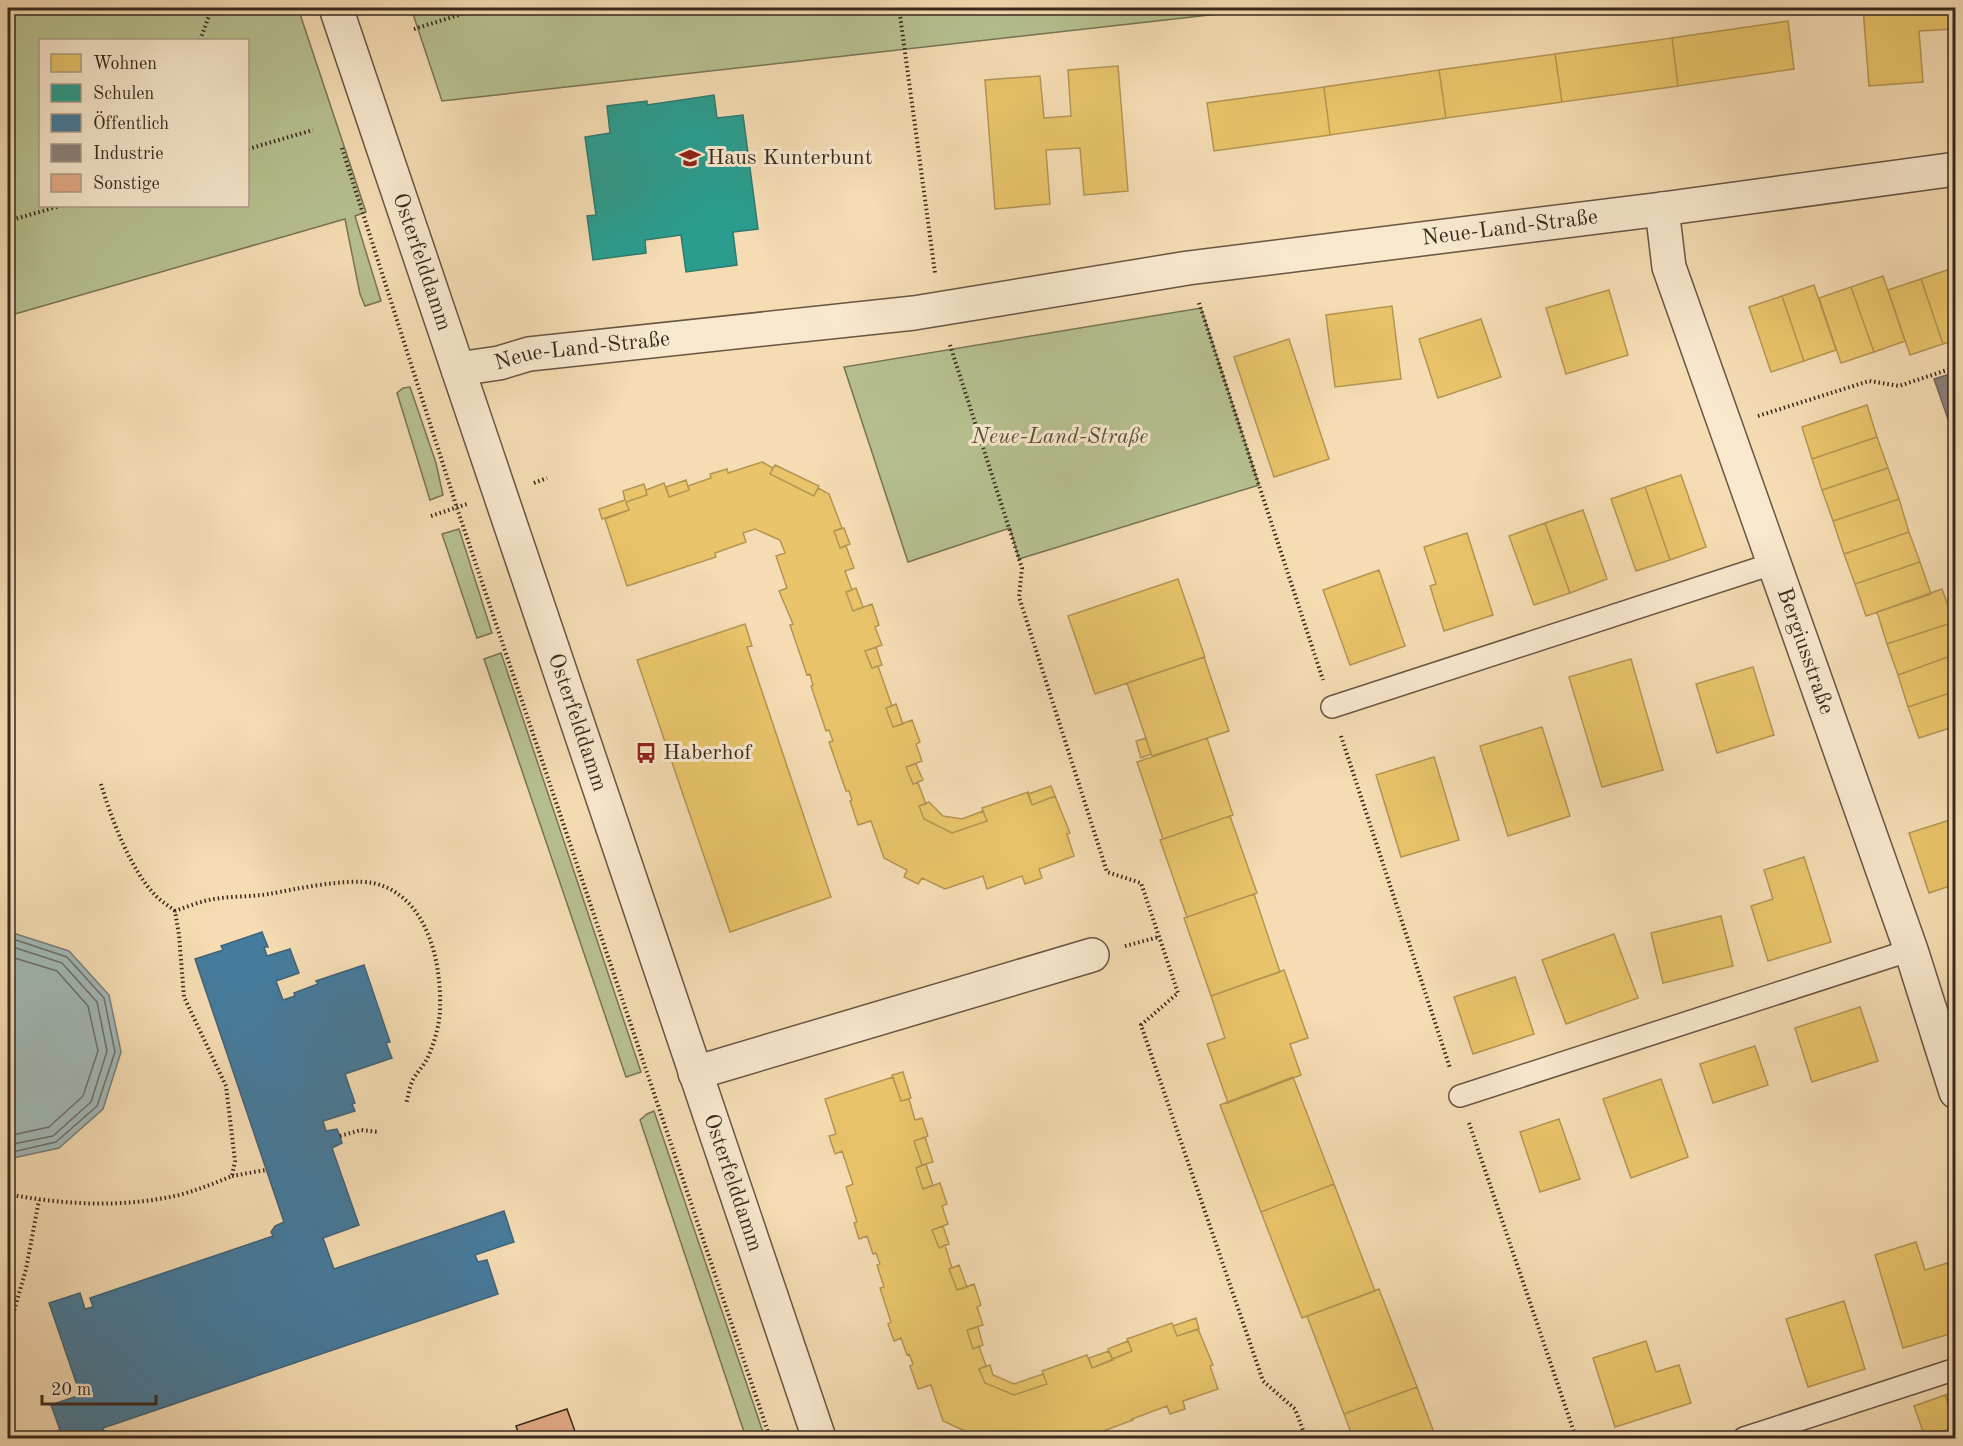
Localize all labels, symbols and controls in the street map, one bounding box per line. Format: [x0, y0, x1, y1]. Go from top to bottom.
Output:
legend [39, 39, 249, 207]
text: Wohnen [93, 55, 157, 73]
text: Schulen [93, 85, 155, 103]
text: Öffentlich [93, 111, 169, 133]
text: Industrie [93, 145, 163, 163]
school or university icon: Haus Kunterbunt [678, 146, 702, 170]
place label: Haus Kunterbunt [707, 147, 872, 169]
text: Sonstige [93, 175, 160, 193]
street label: Osterfelddamm [388, 190, 455, 334]
street label: Neue-Land-Straße [1421, 206, 1599, 250]
street label: Neue-Land-Straße [492, 328, 671, 375]
park label: Neue-Land-Straße [971, 426, 1148, 448]
street label: Bergiusstraße [1773, 585, 1838, 717]
street label: Osterfelddamm [544, 651, 611, 794]
bus stop icon: Haberhof [634, 741, 658, 765]
place label: Haberhof [663, 742, 752, 764]
street label: Osterfelddamm [699, 1111, 766, 1255]
scale bar [42, 1368, 156, 1406]
text: 20 m [51, 1381, 91, 1399]

